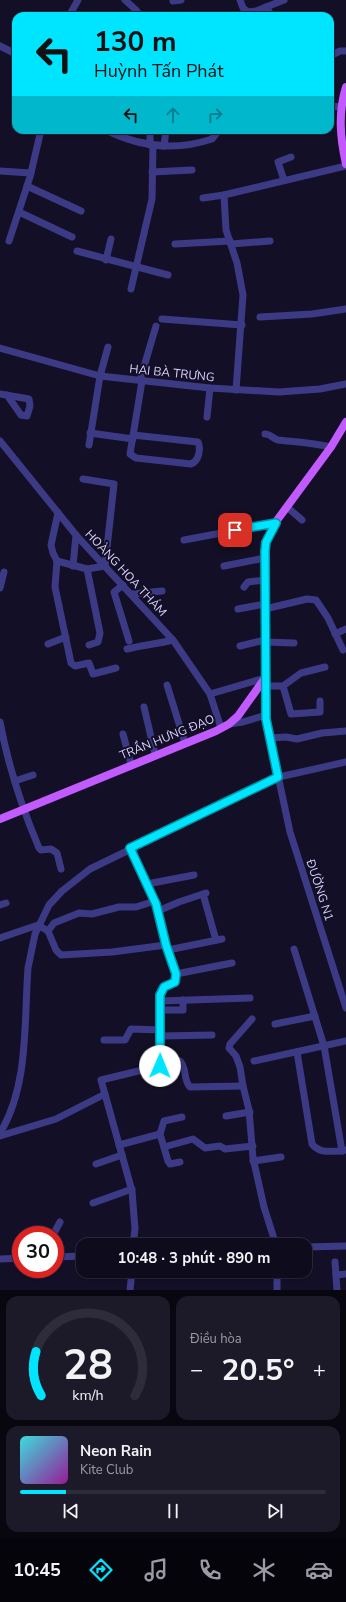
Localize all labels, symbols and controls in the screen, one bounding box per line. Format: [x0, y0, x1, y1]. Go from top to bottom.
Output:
text: 130 m [94, 23, 177, 61]
icon: left [28, 28, 80, 80]
text: Huỳnh Tấn Phát [94, 59, 223, 83]
icon: left [120, 104, 142, 126]
icon: ahead [162, 104, 184, 126]
icon: right [204, 104, 226, 126]
street label: HAI BÀ TRƯNG [129, 361, 215, 385]
pin [218, 513, 252, 547]
icon: arrive [224, 519, 246, 541]
street label: HOÀNG HOA THÁM [82, 526, 170, 620]
street label: TRẦN HƯNG ĐẠO [117, 710, 217, 763]
street label: ĐƯỜNG N1 [302, 856, 337, 923]
position arrow [139, 1045, 181, 1087]
speed limit sign: 30 [12, 1226, 64, 1278]
text: 10:48 · 3 phút · 890 m [118, 1248, 270, 1268]
text: Điều hòa [190, 1330, 242, 1348]
text: 28 [63, 1337, 113, 1394]
text: 20.5° [222, 1350, 294, 1391]
text: − [190, 1355, 203, 1385]
text: + [313, 1355, 326, 1385]
text: km/h [72, 1386, 104, 1405]
text: Neon Rain [80, 1441, 152, 1461]
text: Kite Club [80, 1461, 133, 1479]
icon: previous [60, 1500, 82, 1522]
icon: pause [162, 1500, 184, 1522]
icon: next [264, 1500, 286, 1522]
icon: directions [87, 1556, 115, 1584]
icon: music [142, 1556, 170, 1584]
icon: phone [196, 1556, 224, 1584]
icon: climate [250, 1556, 278, 1584]
icon: car [305, 1556, 333, 1584]
text: 10:45 [13, 1558, 61, 1582]

